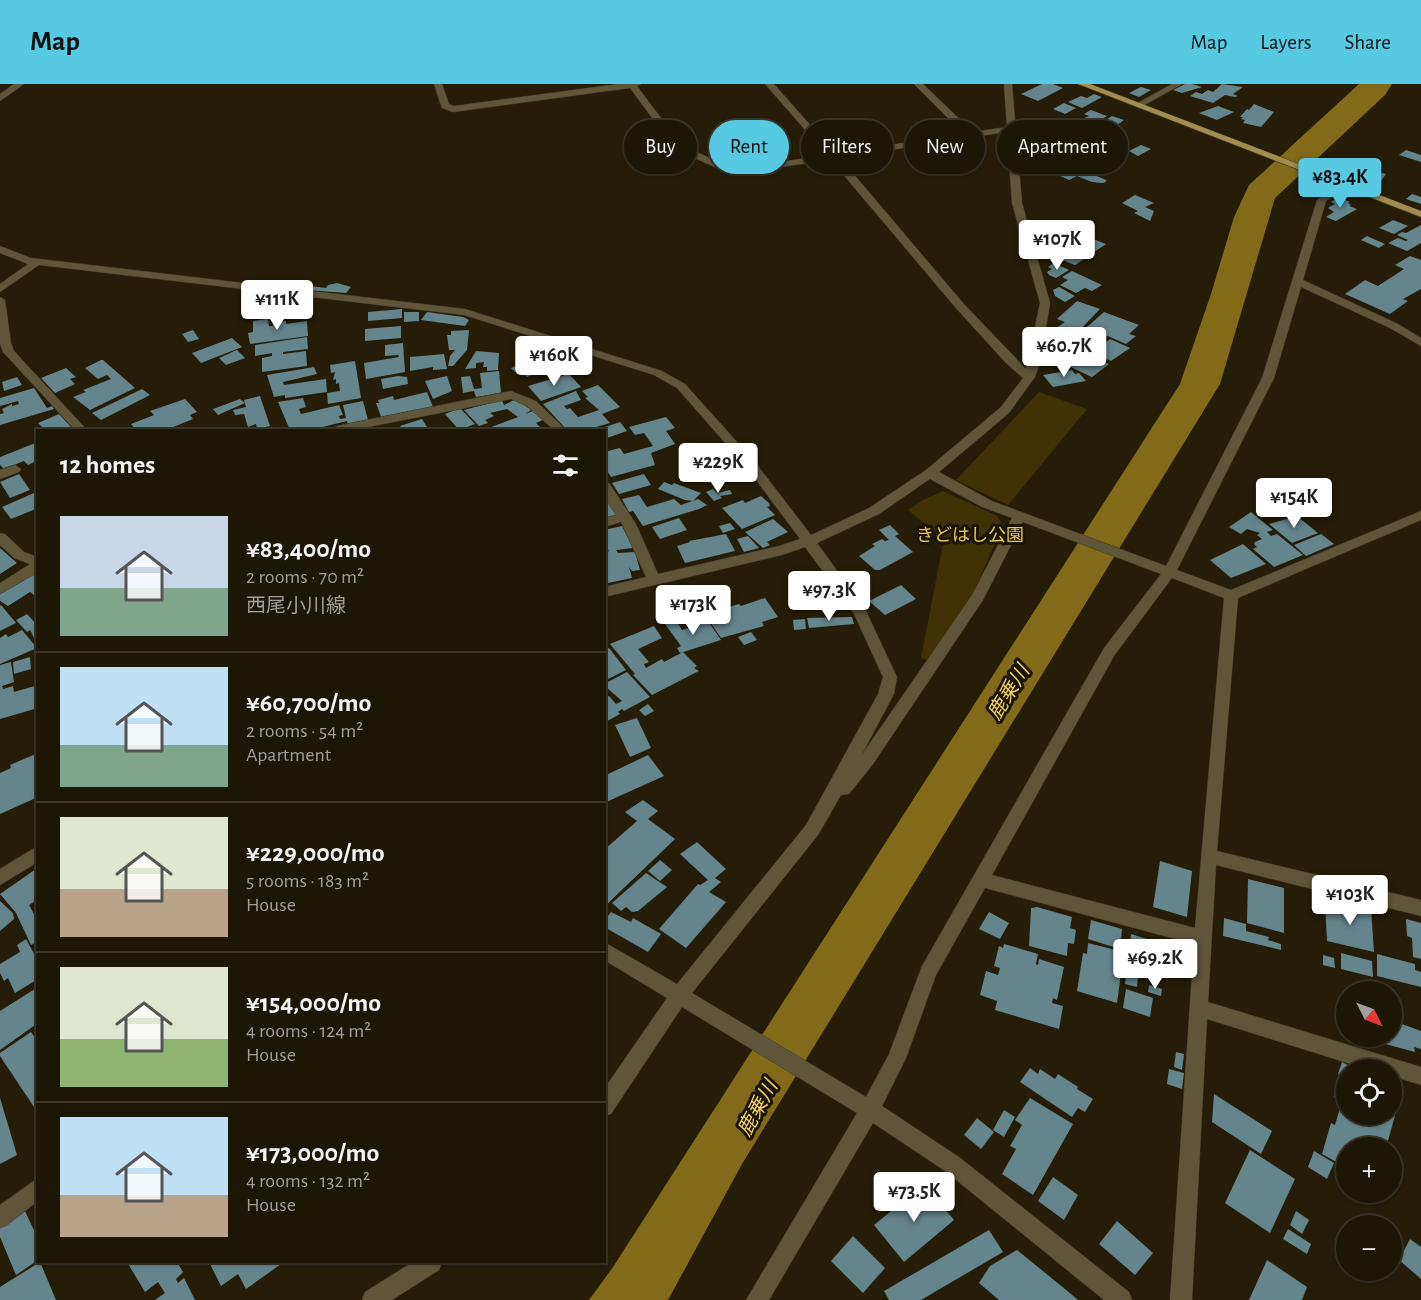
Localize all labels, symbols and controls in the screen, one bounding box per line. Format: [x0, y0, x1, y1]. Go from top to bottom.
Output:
text: Map [30, 28, 80, 56]
text: Map [1191, 32, 1227, 53]
text: Layers [1260, 32, 1311, 53]
text: Share [1344, 32, 1391, 53]
chip: Buy [624, 120, 697, 174]
chip: Rent [709, 120, 789, 174]
chip: Filters [801, 120, 893, 174]
chip: New [905, 120, 985, 174]
chip: Apartment [997, 120, 1128, 174]
pin: ¥83.4K [1291, 158, 1389, 209]
text: ¥83.4K [1312, 167, 1368, 187]
pin: ¥107K [1015, 220, 1099, 271]
text: ¥107K [1033, 229, 1081, 249]
pin: ¥111K [235, 280, 319, 331]
text: ¥111K [255, 289, 299, 309]
pin: ¥60.7K [1015, 327, 1113, 378]
pin: ¥160K [512, 336, 596, 387]
text: ¥60.7K [1036, 336, 1092, 356]
text: ¥160K [529, 345, 579, 365]
pin: ¥229K [676, 443, 760, 494]
icon: filters [549, 449, 582, 482]
text: 12 homes [60, 452, 155, 478]
text: ¥229K [693, 452, 743, 472]
pin: ¥154K [1252, 478, 1336, 529]
text: ¥154K [1270, 487, 1318, 507]
park label: きどはし公園 [916, 526, 1024, 545]
text: ¥83,400/mo [246, 536, 371, 562]
icon: home [108, 540, 180, 612]
text: 2 rooms · 70 m² [246, 567, 364, 587]
pin: ¥97.3K [780, 571, 878, 622]
text: ¥97.3K [802, 580, 856, 600]
pin: ¥173K [651, 585, 735, 636]
text: ¥173K [670, 594, 716, 614]
text: 西尾小川線 [246, 596, 346, 616]
water label: 鹿乗川 [984, 660, 1034, 723]
text: ¥60,700/mo [246, 690, 371, 716]
icon: home [108, 691, 180, 763]
text: 2 rooms · 54 m² [246, 721, 363, 741]
text: Apartment [246, 745, 331, 765]
text: ¥229,000/mo [246, 840, 385, 866]
icon: home [108, 841, 180, 913]
text: 5 rooms · 183 m² [246, 871, 369, 891]
pin: ¥103K [1308, 875, 1392, 926]
text: ¥103K [1326, 884, 1374, 904]
text: House [246, 895, 296, 915]
pin: ¥69.2K [1106, 939, 1204, 990]
text: ¥69.2K [1127, 948, 1183, 968]
north arrow [1336, 981, 1402, 1047]
map controls [1336, 981, 1402, 1281]
text: ¥154,000/mo [246, 990, 381, 1016]
icon: home [108, 991, 180, 1063]
text: 4 rooms · 124 m² [246, 1021, 371, 1041]
text: House [246, 1045, 296, 1065]
button: locate [1336, 1059, 1402, 1125]
water label: 鹿乗川 [734, 1075, 782, 1140]
button: + [1336, 1137, 1402, 1203]
text: ¥173,000/mo [246, 1140, 379, 1166]
icon: home [108, 1141, 180, 1213]
text: 4 rooms · 132 m² [246, 1171, 370, 1191]
pin: ¥73.5K [865, 1172, 963, 1223]
text: ¥73.5K [888, 1181, 940, 1201]
text: House [246, 1195, 296, 1215]
button: − [1336, 1215, 1402, 1281]

